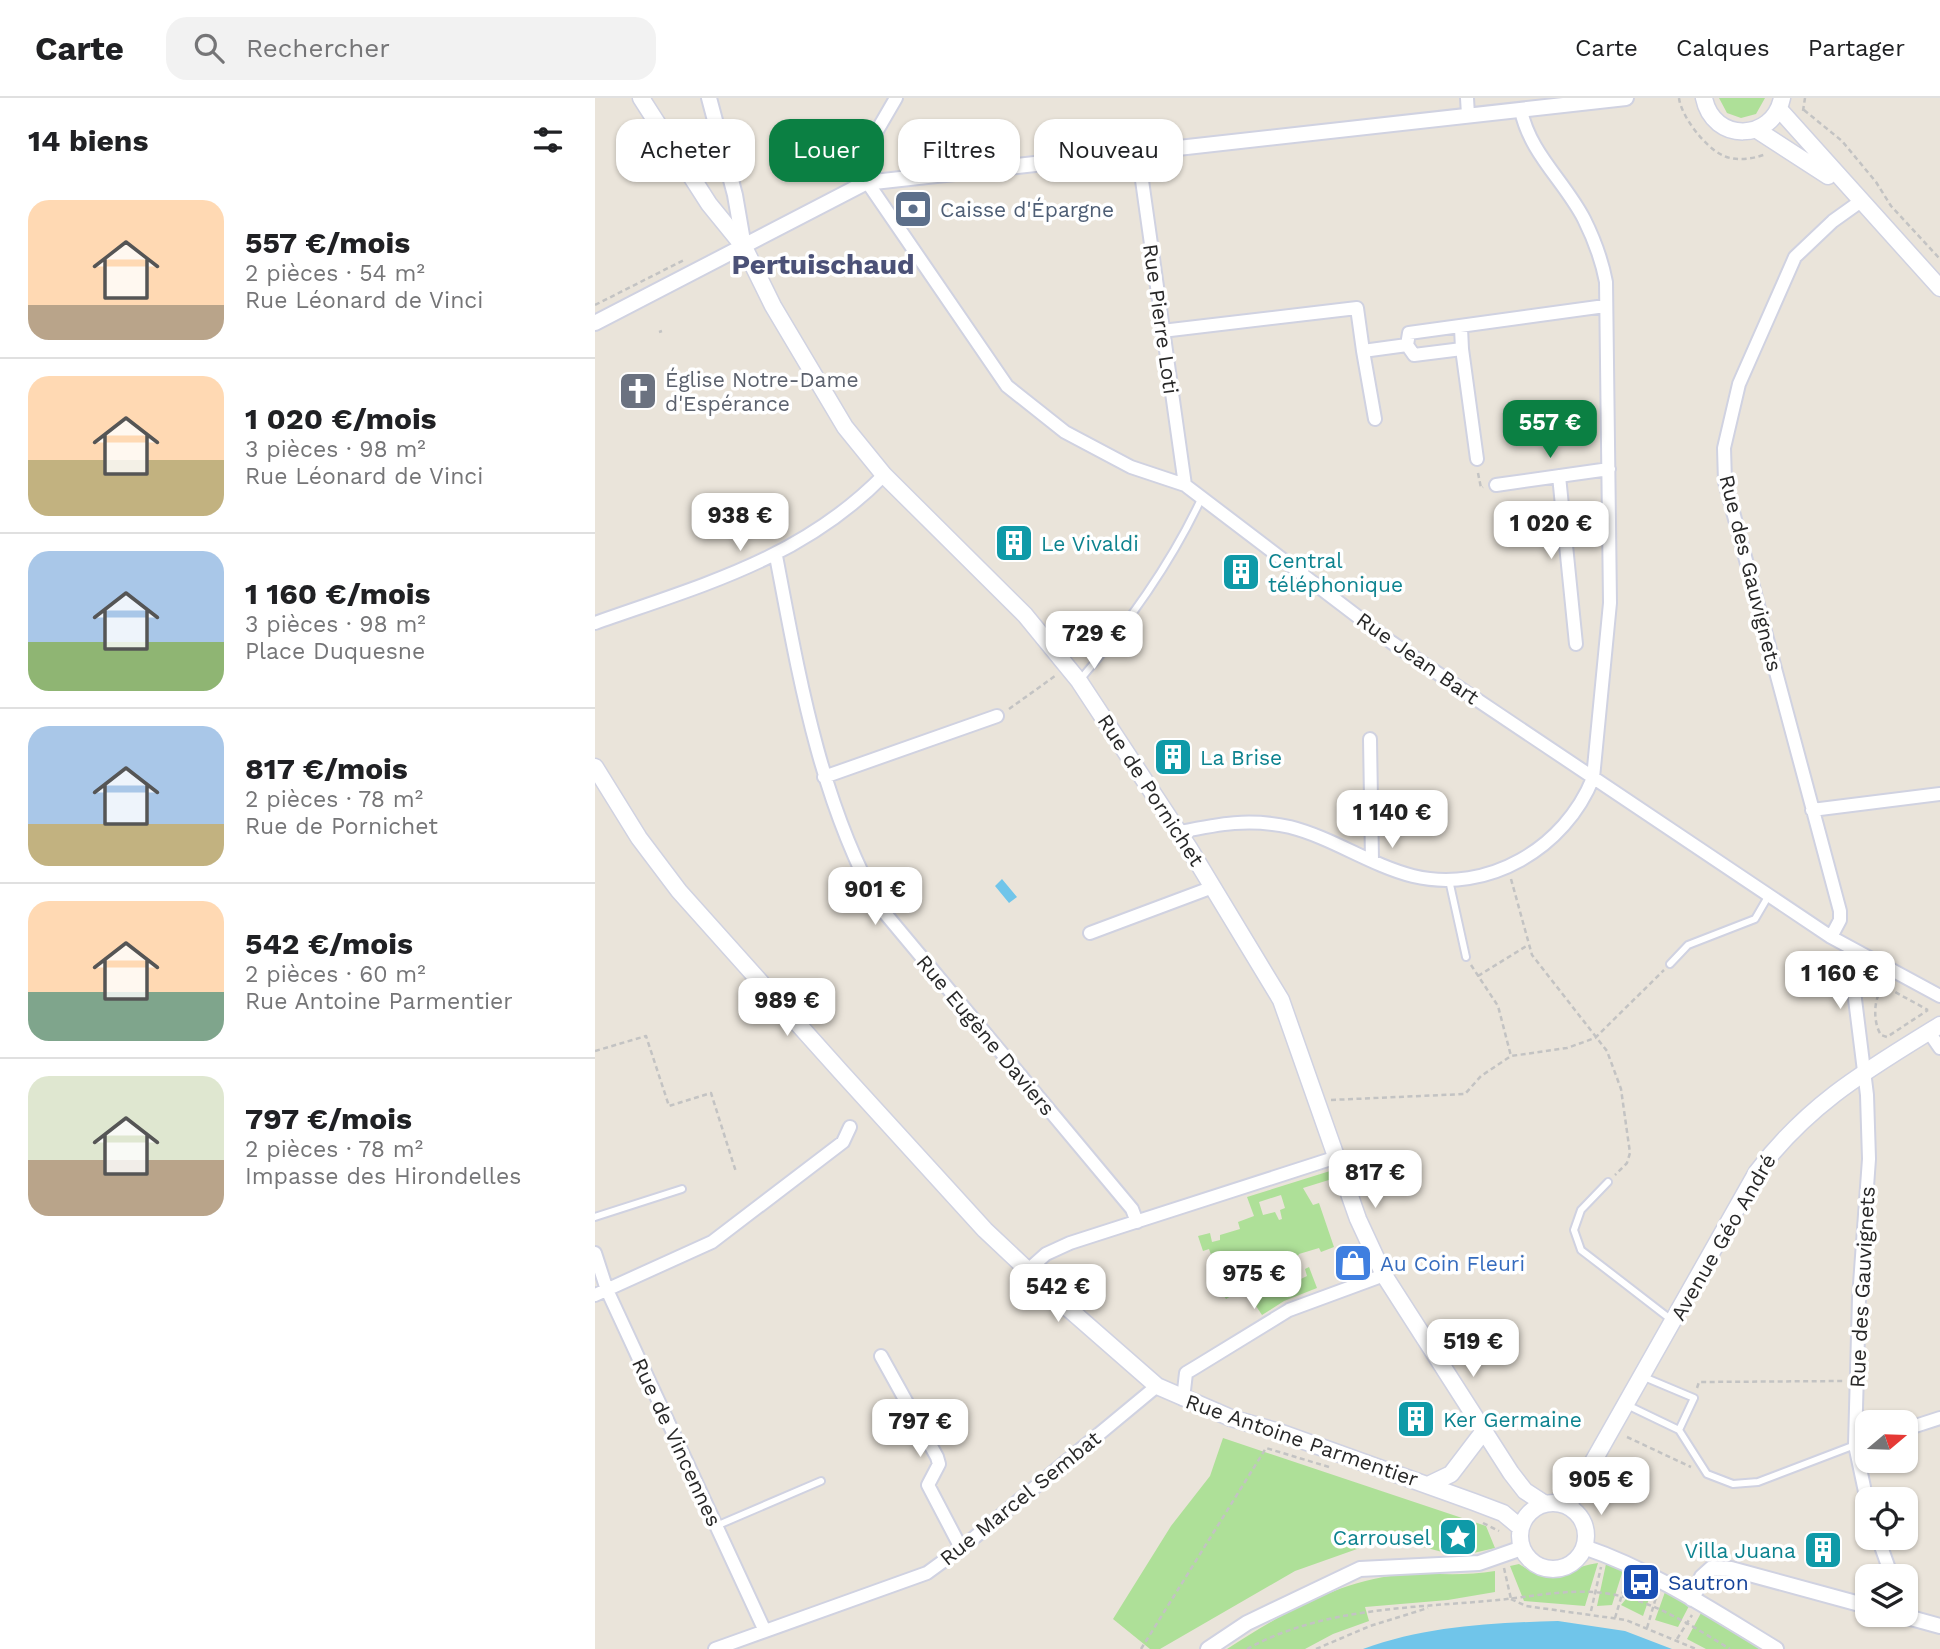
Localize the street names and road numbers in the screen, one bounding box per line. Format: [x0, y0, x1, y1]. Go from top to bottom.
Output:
street label: Rue Pierre Loti [1138, 242, 1184, 396]
street label: Rue des Gauvignets [1714, 472, 1788, 674]
street label: Rue Jean Bart [1352, 607, 1484, 710]
street label: Rue de Pornichet [1093, 709, 1210, 871]
street label: Rue Eugène Daviers [911, 950, 1061, 1120]
street label: Avenue Géo André [1665, 1149, 1781, 1325]
street label: Rue des Gauvignets [1844, 1186, 1880, 1388]
street label: Rue de Vincennes [627, 1354, 727, 1530]
street label: Rue Antoine Parmentier [1182, 1388, 1422, 1492]
street label: Rue Marcel Sembat [935, 1425, 1106, 1571]

